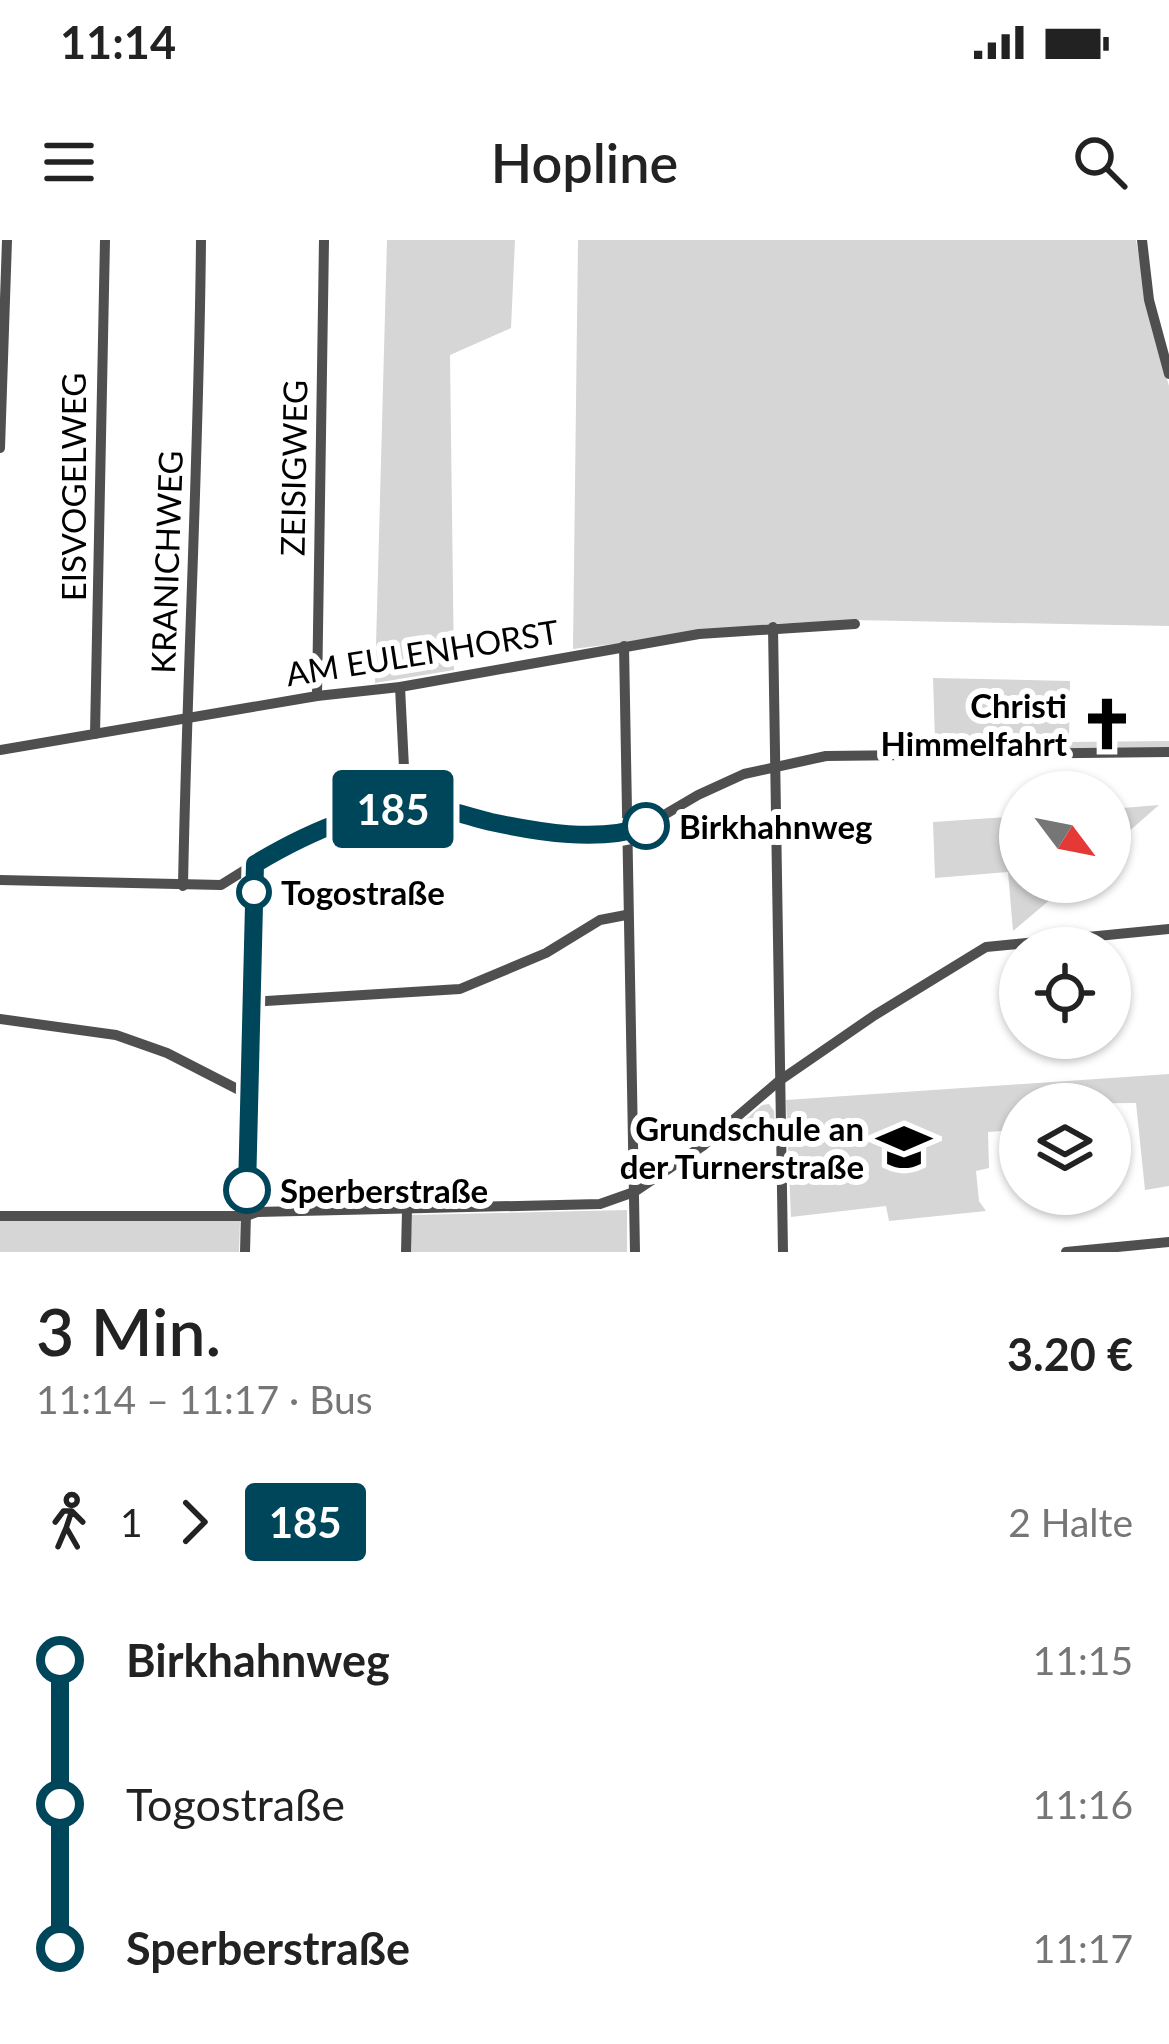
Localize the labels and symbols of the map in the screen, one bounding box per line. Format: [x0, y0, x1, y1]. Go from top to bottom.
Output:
street label: EISVOGELWEG [53, 373, 93, 601]
street label: ZEISIGWEG [271, 380, 315, 556]
street label: KRANICHWEG [142, 450, 190, 674]
street label: AM EULENHORST [283, 611, 562, 693]
place label: Christi Himmelfahrt [881, 685, 1068, 763]
church icon: Christi Himmelfahrt [1078, 695, 1136, 753]
line badge: 185 [324, 770, 462, 848]
north arrow [999, 771, 1131, 903]
marker: Birkhahnweg [624, 804, 668, 848]
place label: Birkhahnweg [679, 806, 872, 846]
place label: Togostraße [281, 872, 445, 912]
marker: Togostraße [238, 876, 270, 908]
place label: Grundschule an der Turnerstraße [620, 1108, 864, 1186]
school or university icon: Grundschule an der Turnerstraße [875, 1118, 933, 1176]
marker: Sperberstraße [225, 1168, 269, 1212]
place label: Sperberstraße [280, 1170, 488, 1210]

